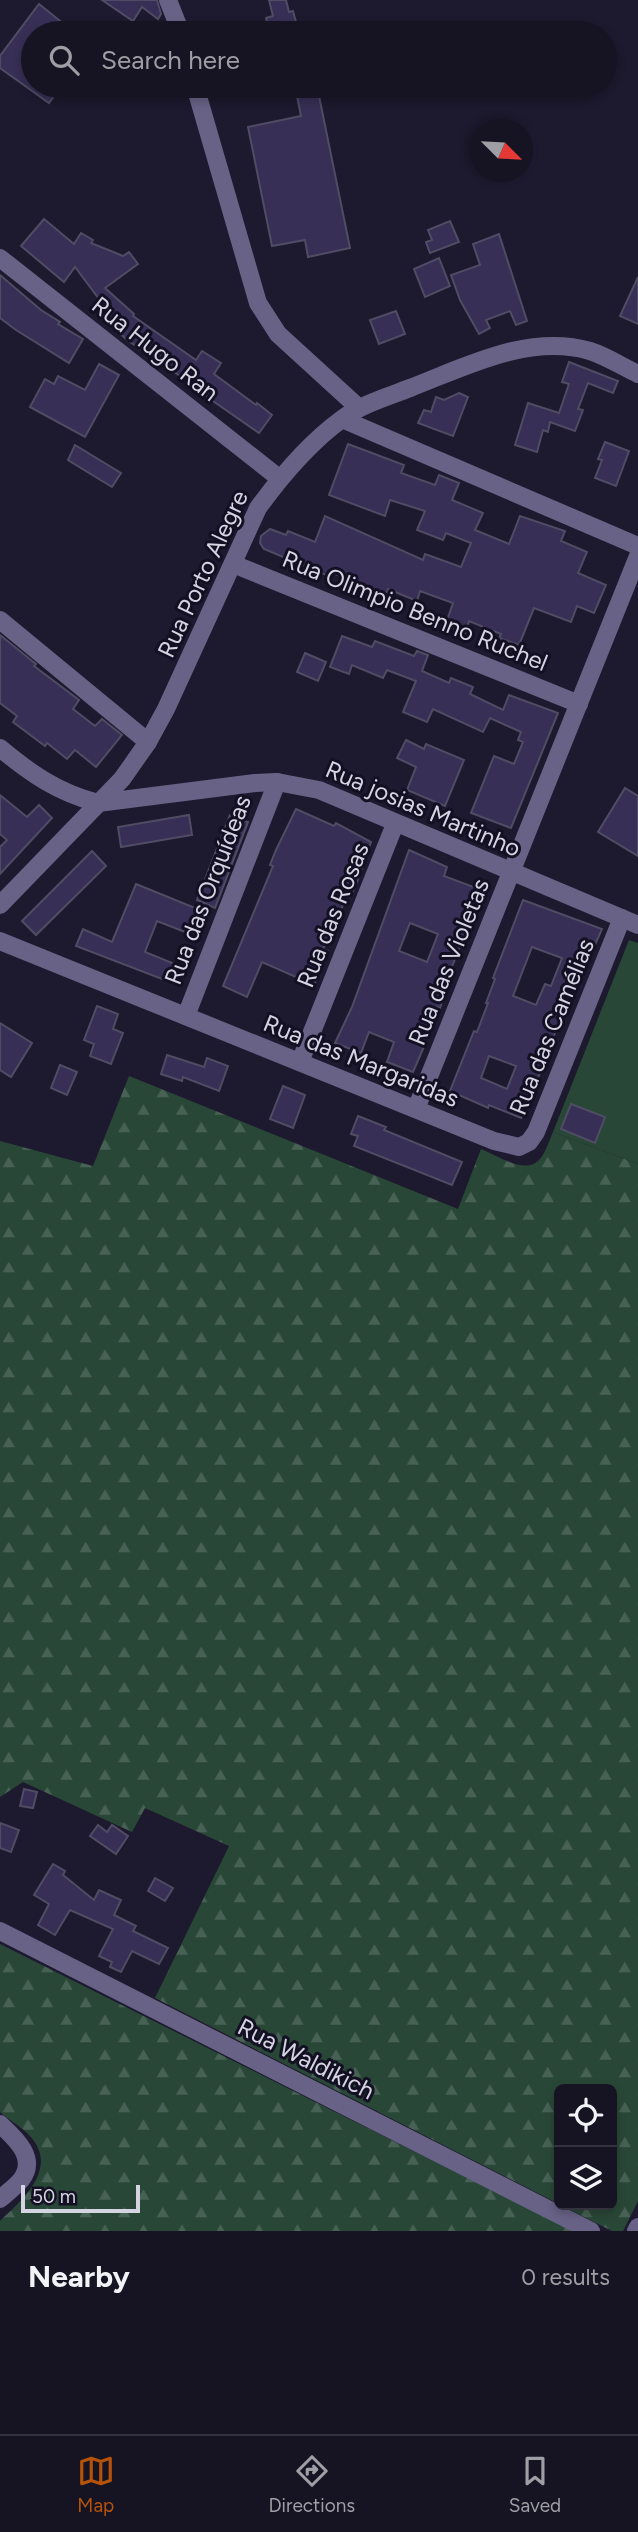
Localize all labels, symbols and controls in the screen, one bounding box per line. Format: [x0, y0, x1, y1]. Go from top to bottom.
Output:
search box [21, 21, 617, 98]
icon: search [45, 41, 83, 79]
text: Search here [101, 44, 240, 76]
north arrow [470, 119, 533, 182]
street label: Rua Hugo Ran [86, 290, 224, 407]
street label: Rua Porto Alegre [151, 486, 254, 662]
street label: Rua Olimpio Benno Ruchel [278, 544, 552, 677]
street label: Rua josias Martinho [321, 754, 525, 863]
street label: Rua das Orquídeas [158, 791, 257, 988]
street label: Rua das Rosas [290, 838, 375, 991]
street label: Rua das Violetas [402, 874, 495, 1049]
street label: Rua das Camélias [503, 935, 600, 1119]
street label: Rua das Margaridas [259, 1008, 463, 1113]
street label: Rua Waldikich [233, 2012, 379, 2105]
map controls [554, 2084, 617, 2210]
button: locate [554, 2084, 617, 2147]
button: layers [554, 2147, 617, 2210]
scale bar [21, 2182, 140, 2214]
text: 50 m [32, 2185, 76, 2208]
text: Nearby [28, 2258, 130, 2295]
text: 0 results [521, 2263, 610, 2291]
tab: Map [77, 2452, 115, 2517]
tab: Directions [268, 2452, 355, 2517]
tab: Saved [509, 2452, 561, 2517]

